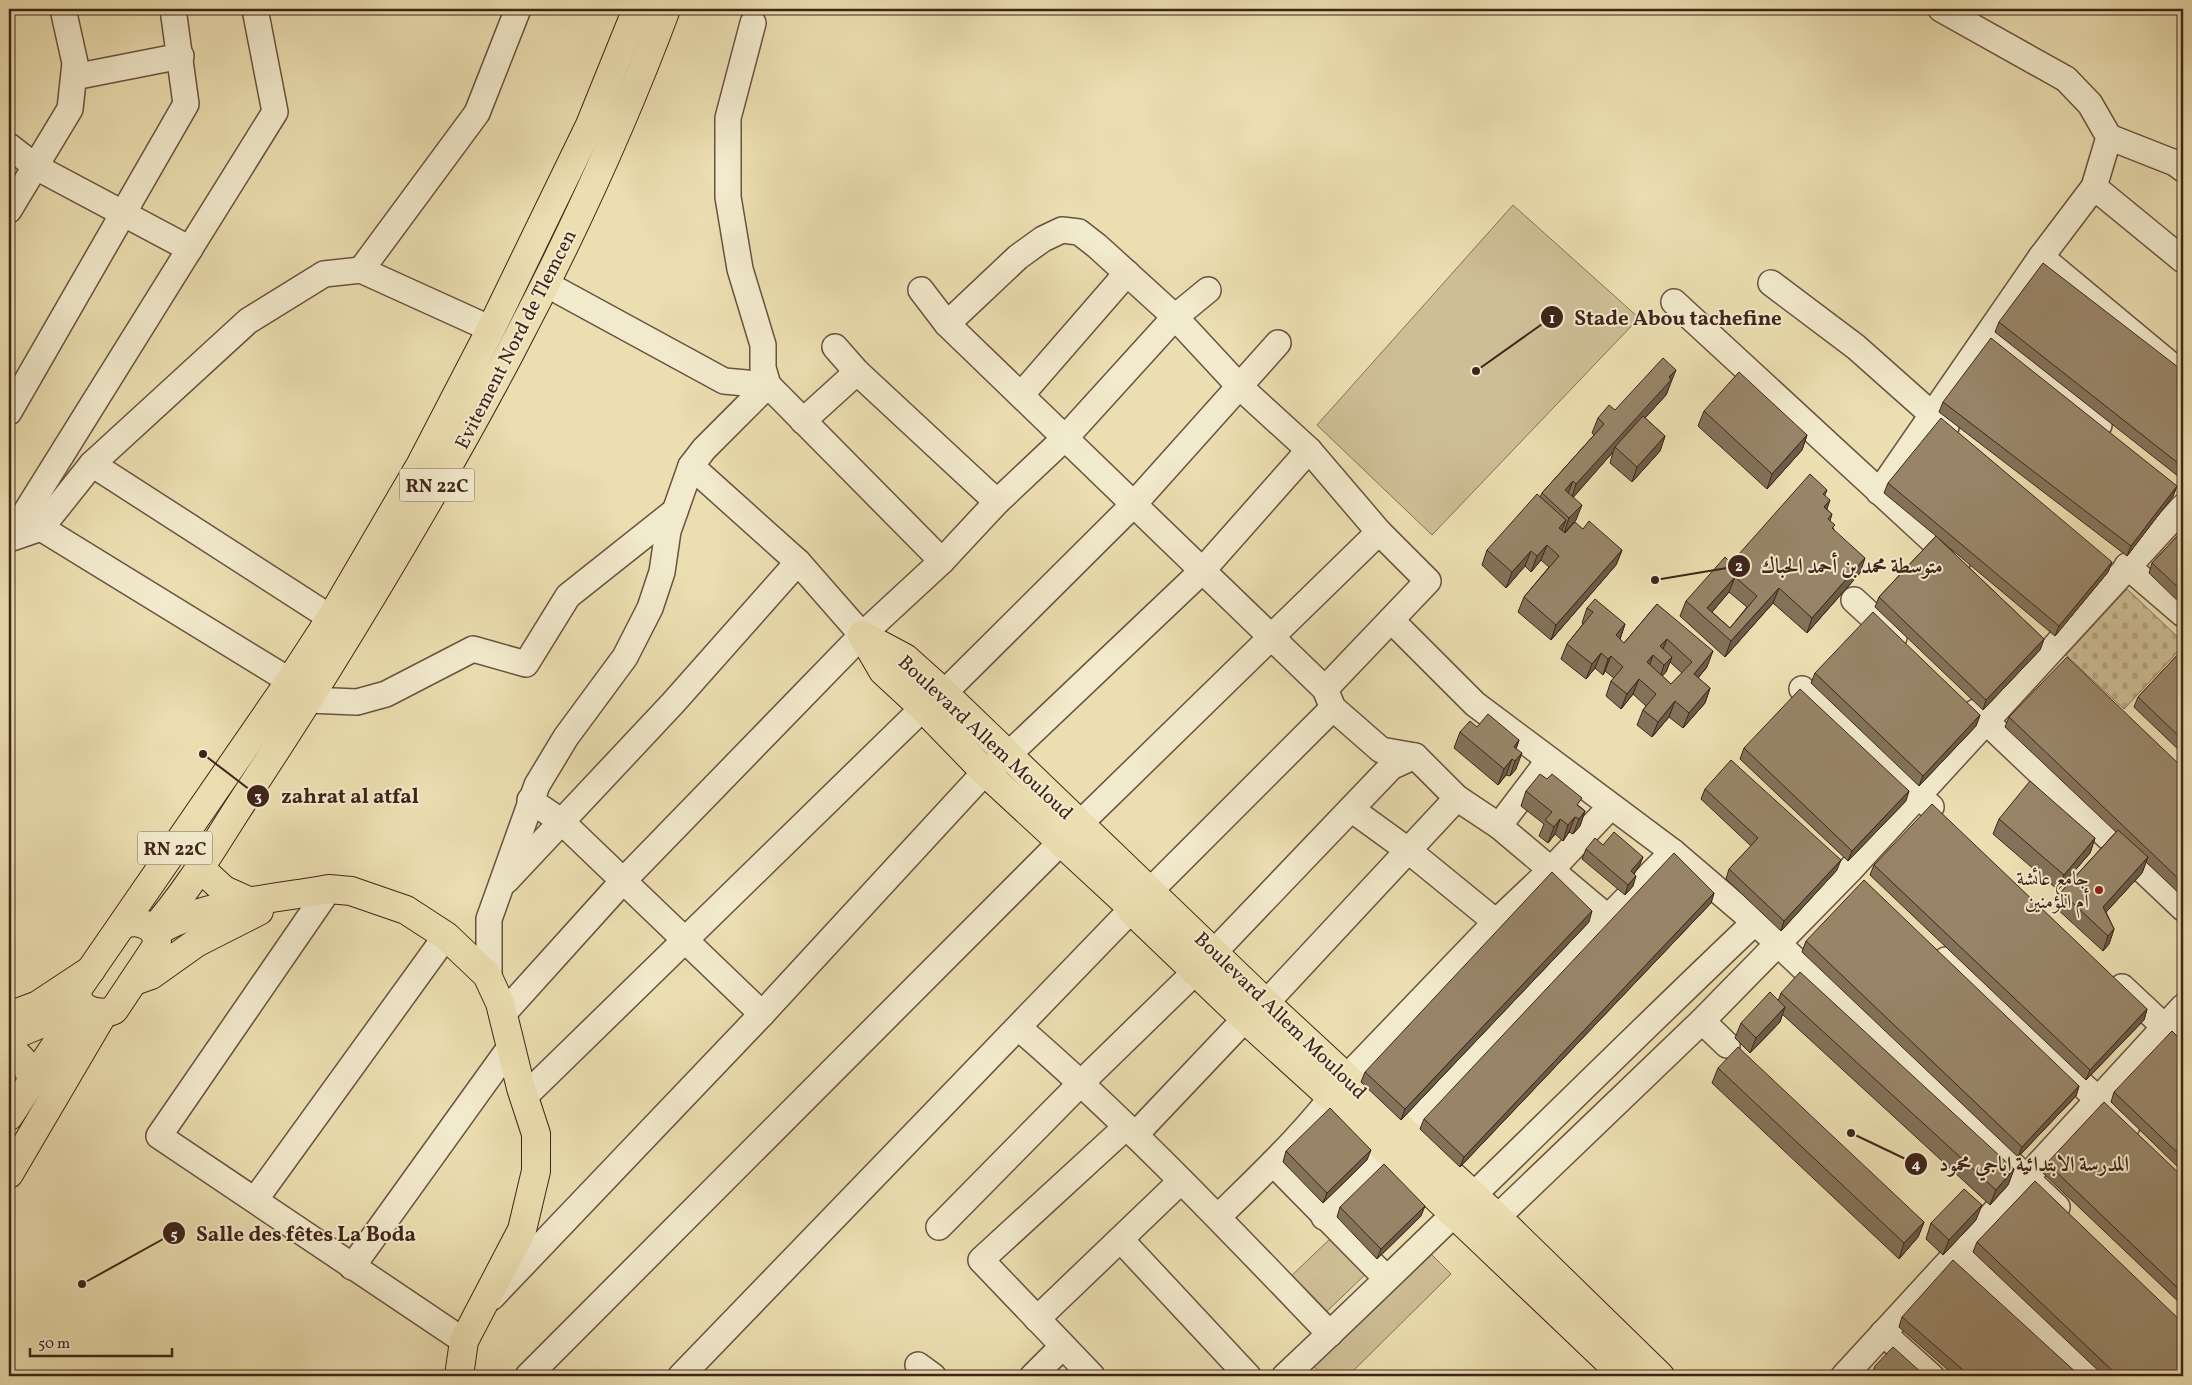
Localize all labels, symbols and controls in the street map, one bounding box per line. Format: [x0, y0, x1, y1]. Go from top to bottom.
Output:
street label: Evitement Nord de Tlemcen [449, 225, 584, 455]
callout: Stade Abou tachefine [1539, 299, 1792, 335]
text: Stade Abou tachefine [1574, 305, 1782, 334]
text: 1 [1549, 309, 1555, 330]
road number: RN 22C [400, 468, 474, 502]
callout: متوسطة محمد بن أحمد الحباك [1726, 548, 1953, 584]
text: متوسطة محمد بن أحمد الحباك [1761, 552, 1943, 582]
text: 2 [1735, 557, 1743, 578]
street label: Boulevard Allem Mouloud [891, 650, 1078, 827]
callout: zahrat al atfal [246, 778, 429, 814]
text: zahrat al atfal [281, 783, 419, 812]
text: 3 [254, 787, 262, 808]
road number: RN 22C [138, 831, 212, 864]
place label: جامع عائشة أم المؤمنين [2016, 866, 2089, 919]
marker: جامع عائشة أم المؤمنين [2093, 884, 2105, 896]
street label: Boulevard Allem Mouloud [1187, 926, 1372, 1107]
callout: المدرسة الابتدائية اباجي محمود [1903, 1146, 2139, 1182]
text: المدرسة الابتدائية اباجي محمود [1939, 1151, 2129, 1182]
text: 4 [1911, 1155, 1921, 1176]
callout: Salle des fêtes La Boda [161, 1215, 426, 1251]
text: Salle des fêtes La Boda [196, 1221, 416, 1250]
text: 5 [170, 1225, 178, 1246]
scale bar [30, 1325, 172, 1357]
text: 50 m [38, 1334, 70, 1355]

